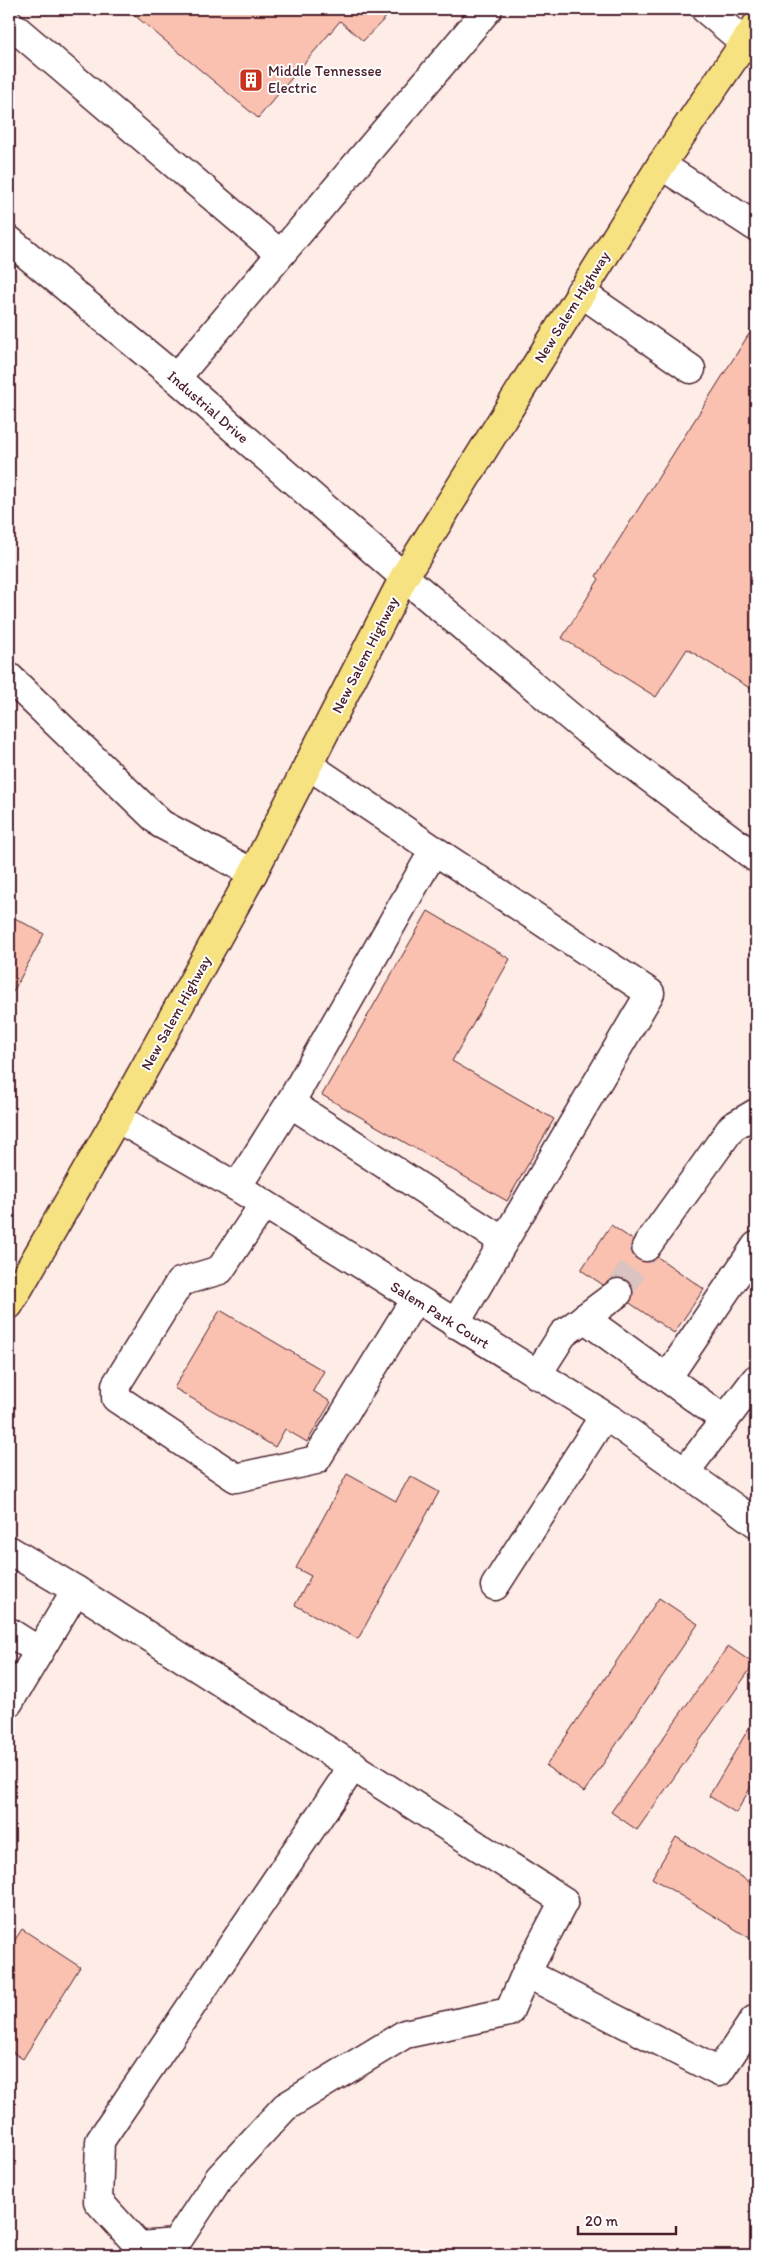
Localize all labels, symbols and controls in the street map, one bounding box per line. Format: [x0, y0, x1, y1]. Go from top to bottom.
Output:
place label: Middle Tennessee Electric [268, 62, 382, 97]
building icon: Middle Tennessee Electric [238, 67, 264, 93]
street label: New Salem Highway [530, 248, 614, 366]
street label: Industrial Drive [164, 367, 252, 447]
street label: New Salem Highway [328, 594, 402, 716]
street label: New Salem Highway [137, 952, 215, 1074]
street label: Salem Park Court [387, 1277, 493, 1353]
scale bar [578, 2204, 675, 2236]
text: 20 m [585, 2212, 619, 2230]

